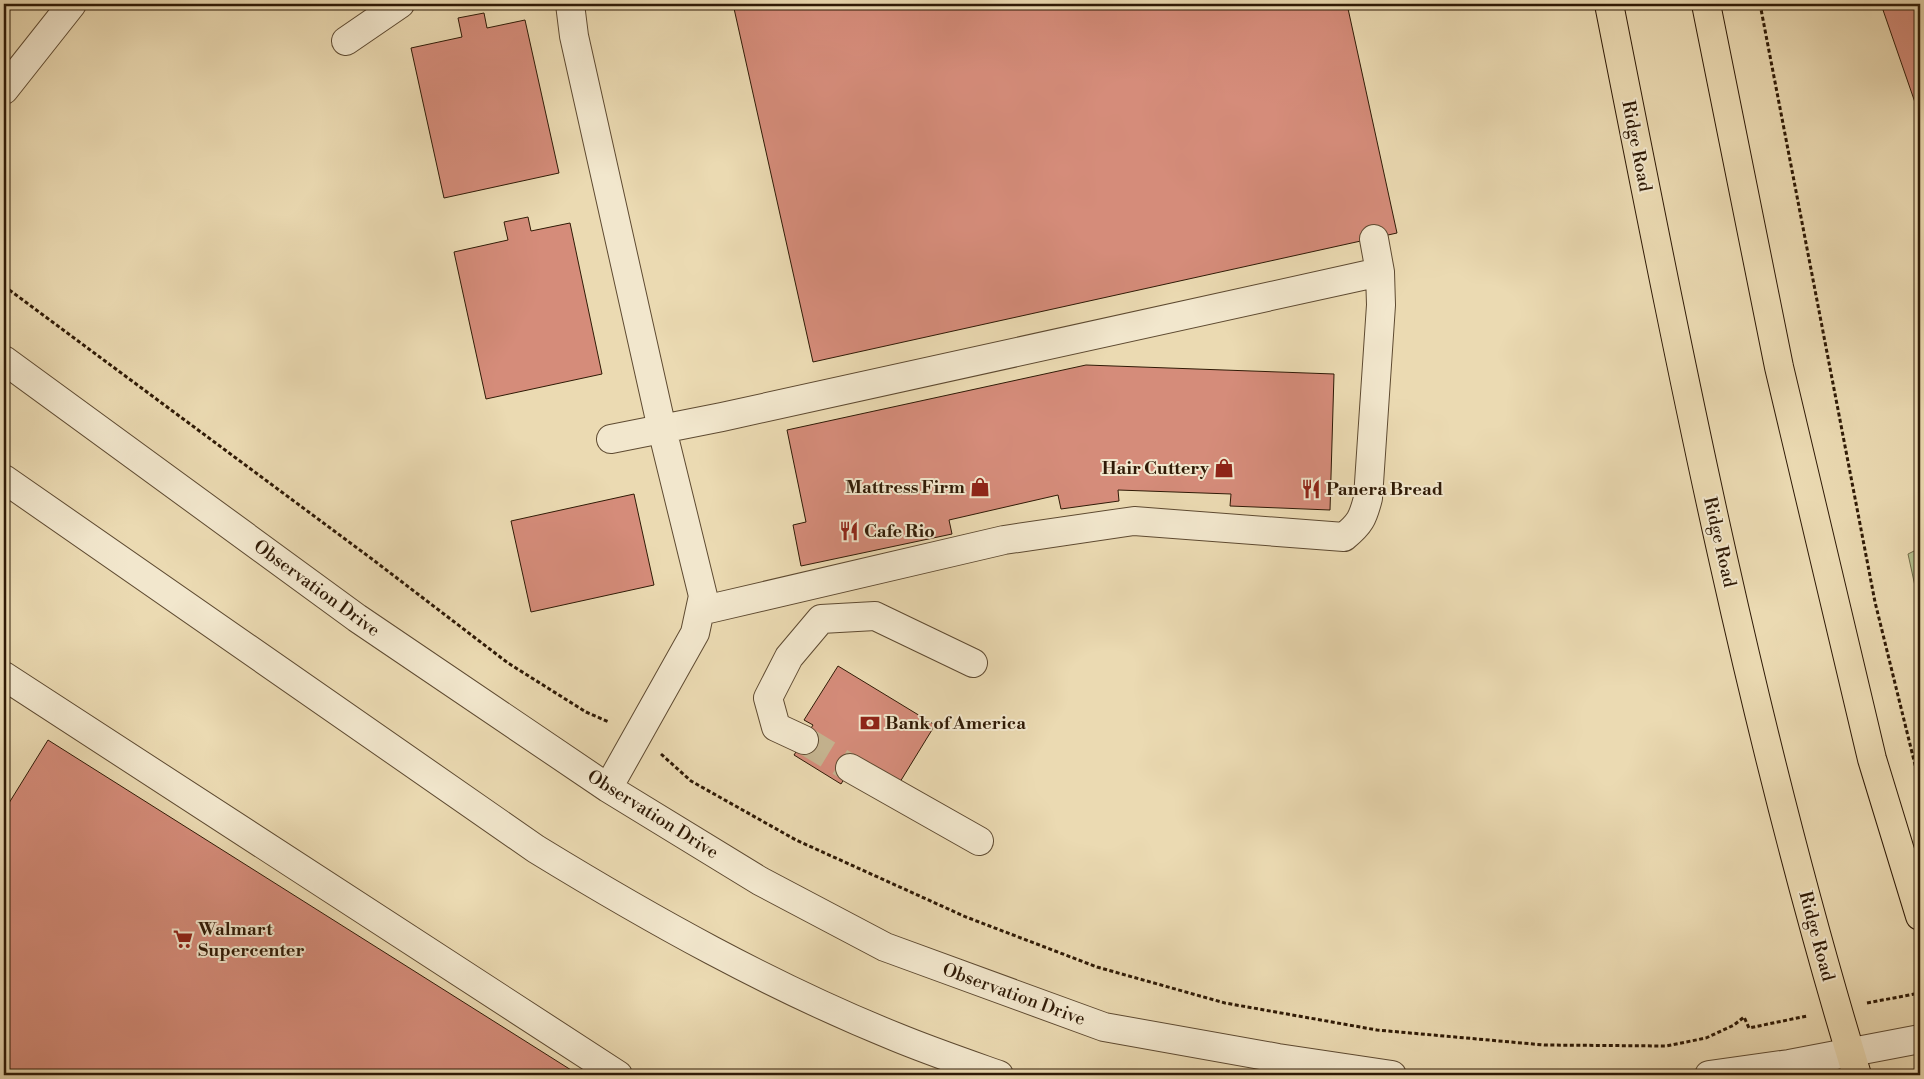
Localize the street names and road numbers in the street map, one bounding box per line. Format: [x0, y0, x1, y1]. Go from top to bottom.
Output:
street label: Ridge Road [1616, 99, 1657, 194]
street label: Ridge Road [1698, 495, 1741, 590]
street label: Observation Drive [249, 535, 384, 642]
street label: Observation Drive [583, 765, 723, 864]
street label: Ridge Road [1793, 889, 1840, 984]
street label: Observation Drive [939, 958, 1088, 1031]

